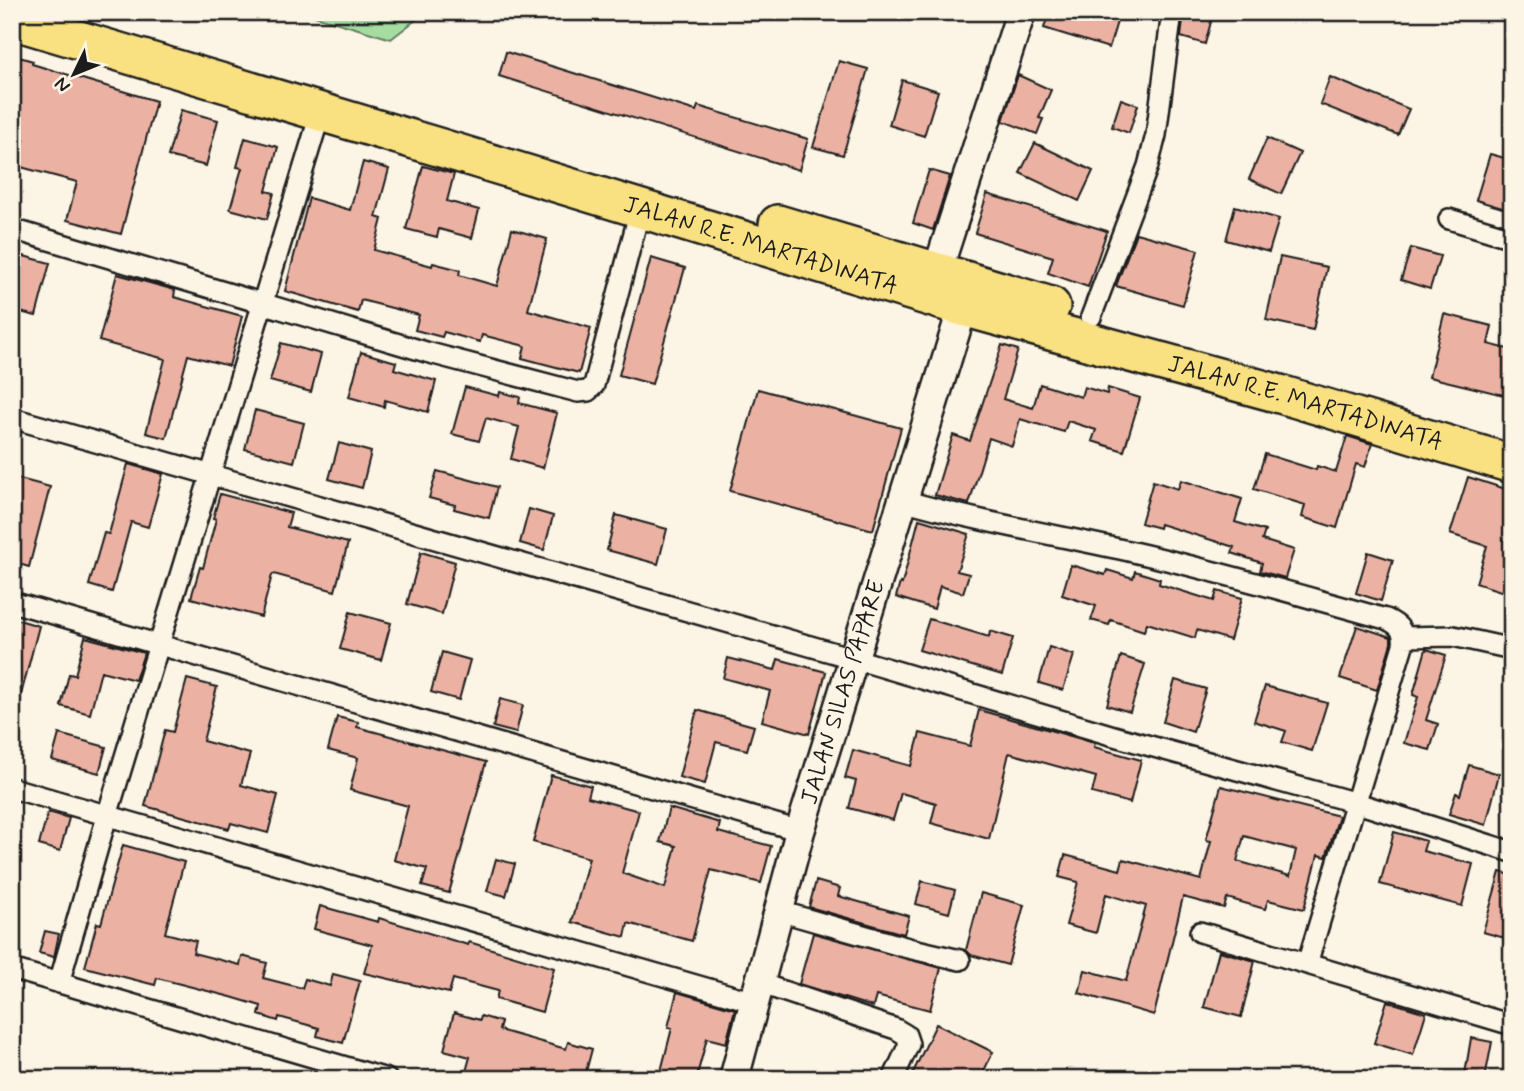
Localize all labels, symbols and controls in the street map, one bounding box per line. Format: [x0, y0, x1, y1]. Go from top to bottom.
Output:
north arrow [38, 38, 108, 108]
text: N [49, 71, 76, 98]
street label: JALAN R.E. MARTADINATA [620, 189, 902, 302]
street label: JALAN R.E. MARTADINATA [1164, 348, 1447, 458]
street label: JALAN SILAS PAPARE [794, 576, 893, 808]

